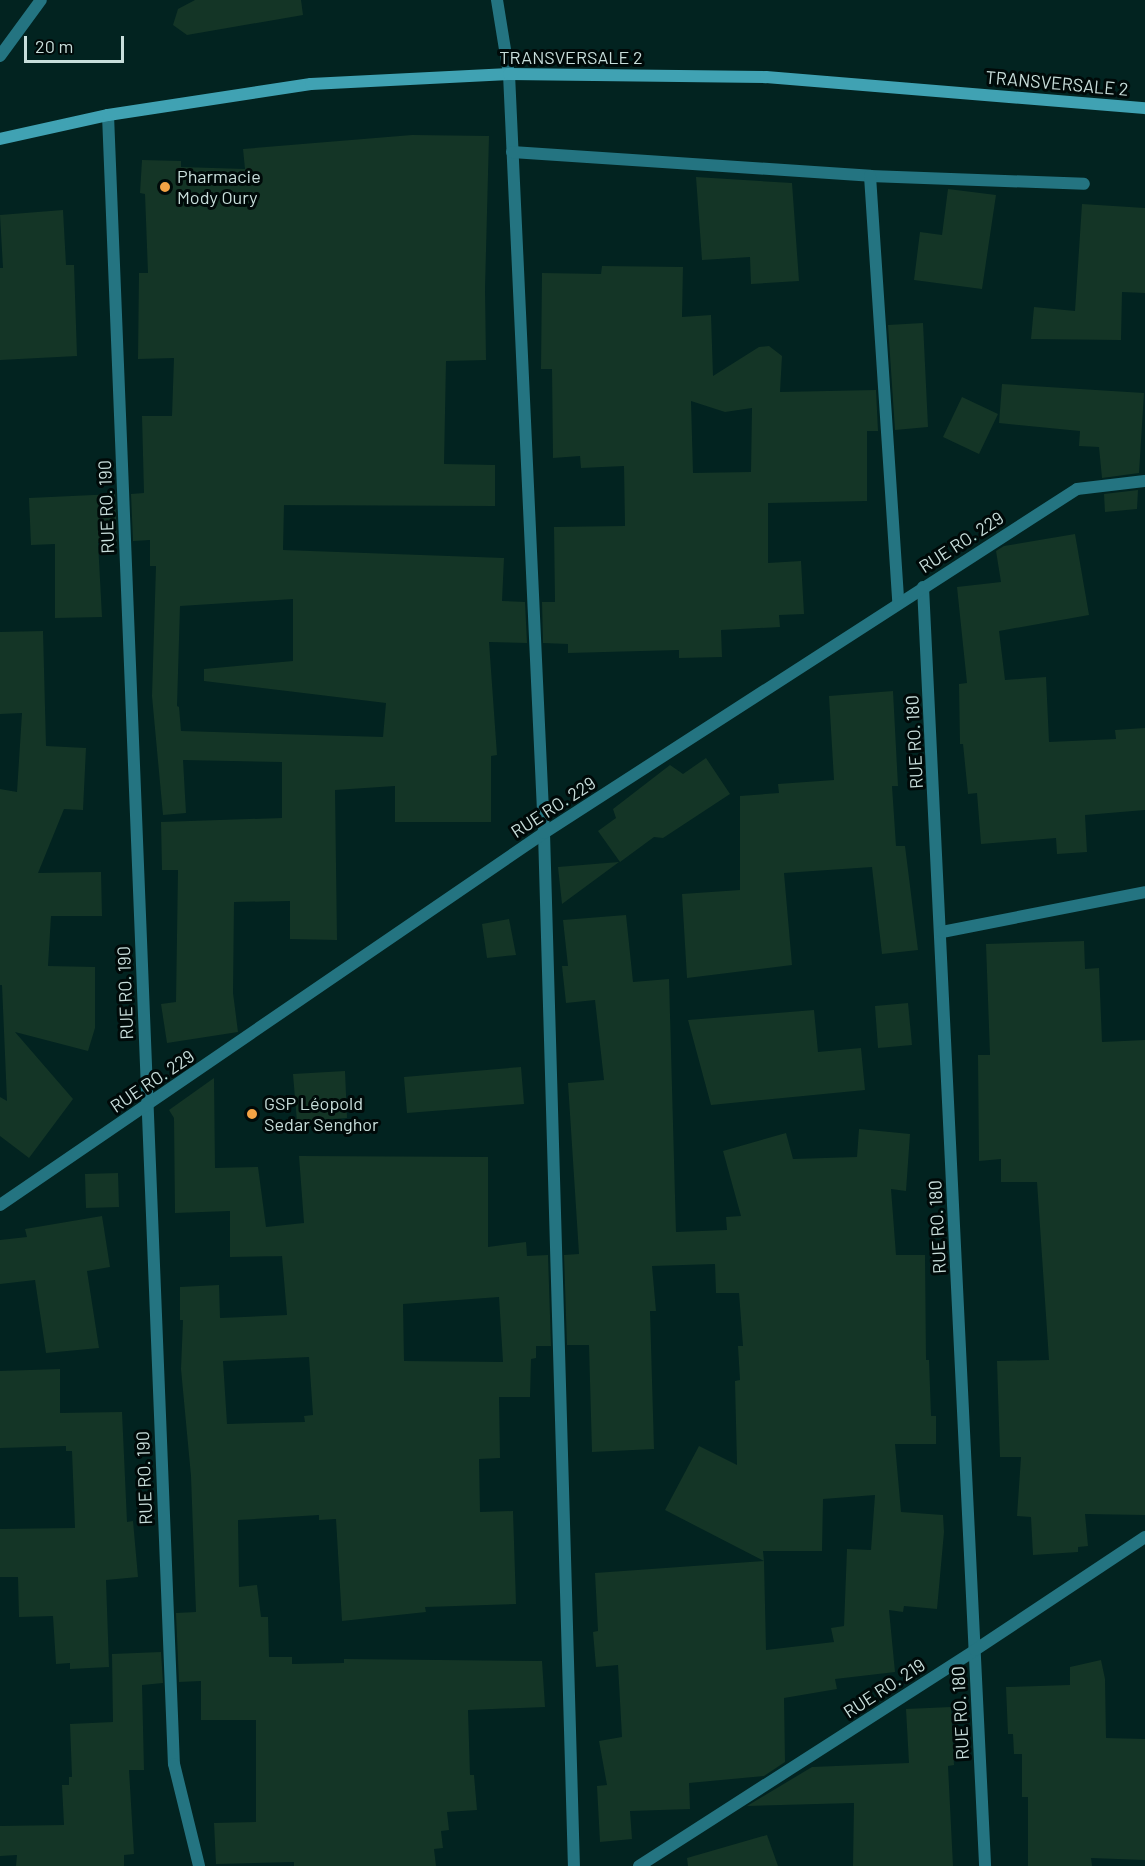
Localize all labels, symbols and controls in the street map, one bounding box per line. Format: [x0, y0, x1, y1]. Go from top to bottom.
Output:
scale bar [27, 24, 128, 62]
text: 20 m [35, 35, 73, 57]
street label: TRANSVERSALE 2 [499, 46, 643, 68]
street label: TRANSVERSALE 2 [985, 66, 1129, 100]
place label: Pharmacie Mody Oury [177, 166, 261, 208]
marker: Pharmacie Mody Oury [158, 180, 172, 194]
street label: RUE RO. 190 [94, 460, 118, 554]
street label: RUE RO. 229 [915, 507, 1007, 577]
street label: RUE RO. 180 [901, 695, 927, 789]
street label: RUE RO. 229 [507, 772, 599, 842]
street label: RUE RO. 190 [113, 946, 137, 1040]
street label: RUE RO. 229 [106, 1045, 198, 1117]
place label: GSP Léopold Sedar Senghor [264, 1093, 379, 1136]
marker: GSP Léopold Sedar Senghor [245, 1107, 259, 1121]
street label: RUE RO. 180 [924, 1180, 950, 1274]
street label: RUE RO. 190 [132, 1431, 156, 1525]
street label: RUE RO. 219 [839, 1654, 929, 1722]
street label: RUE RO. 180 [947, 1666, 973, 1760]

